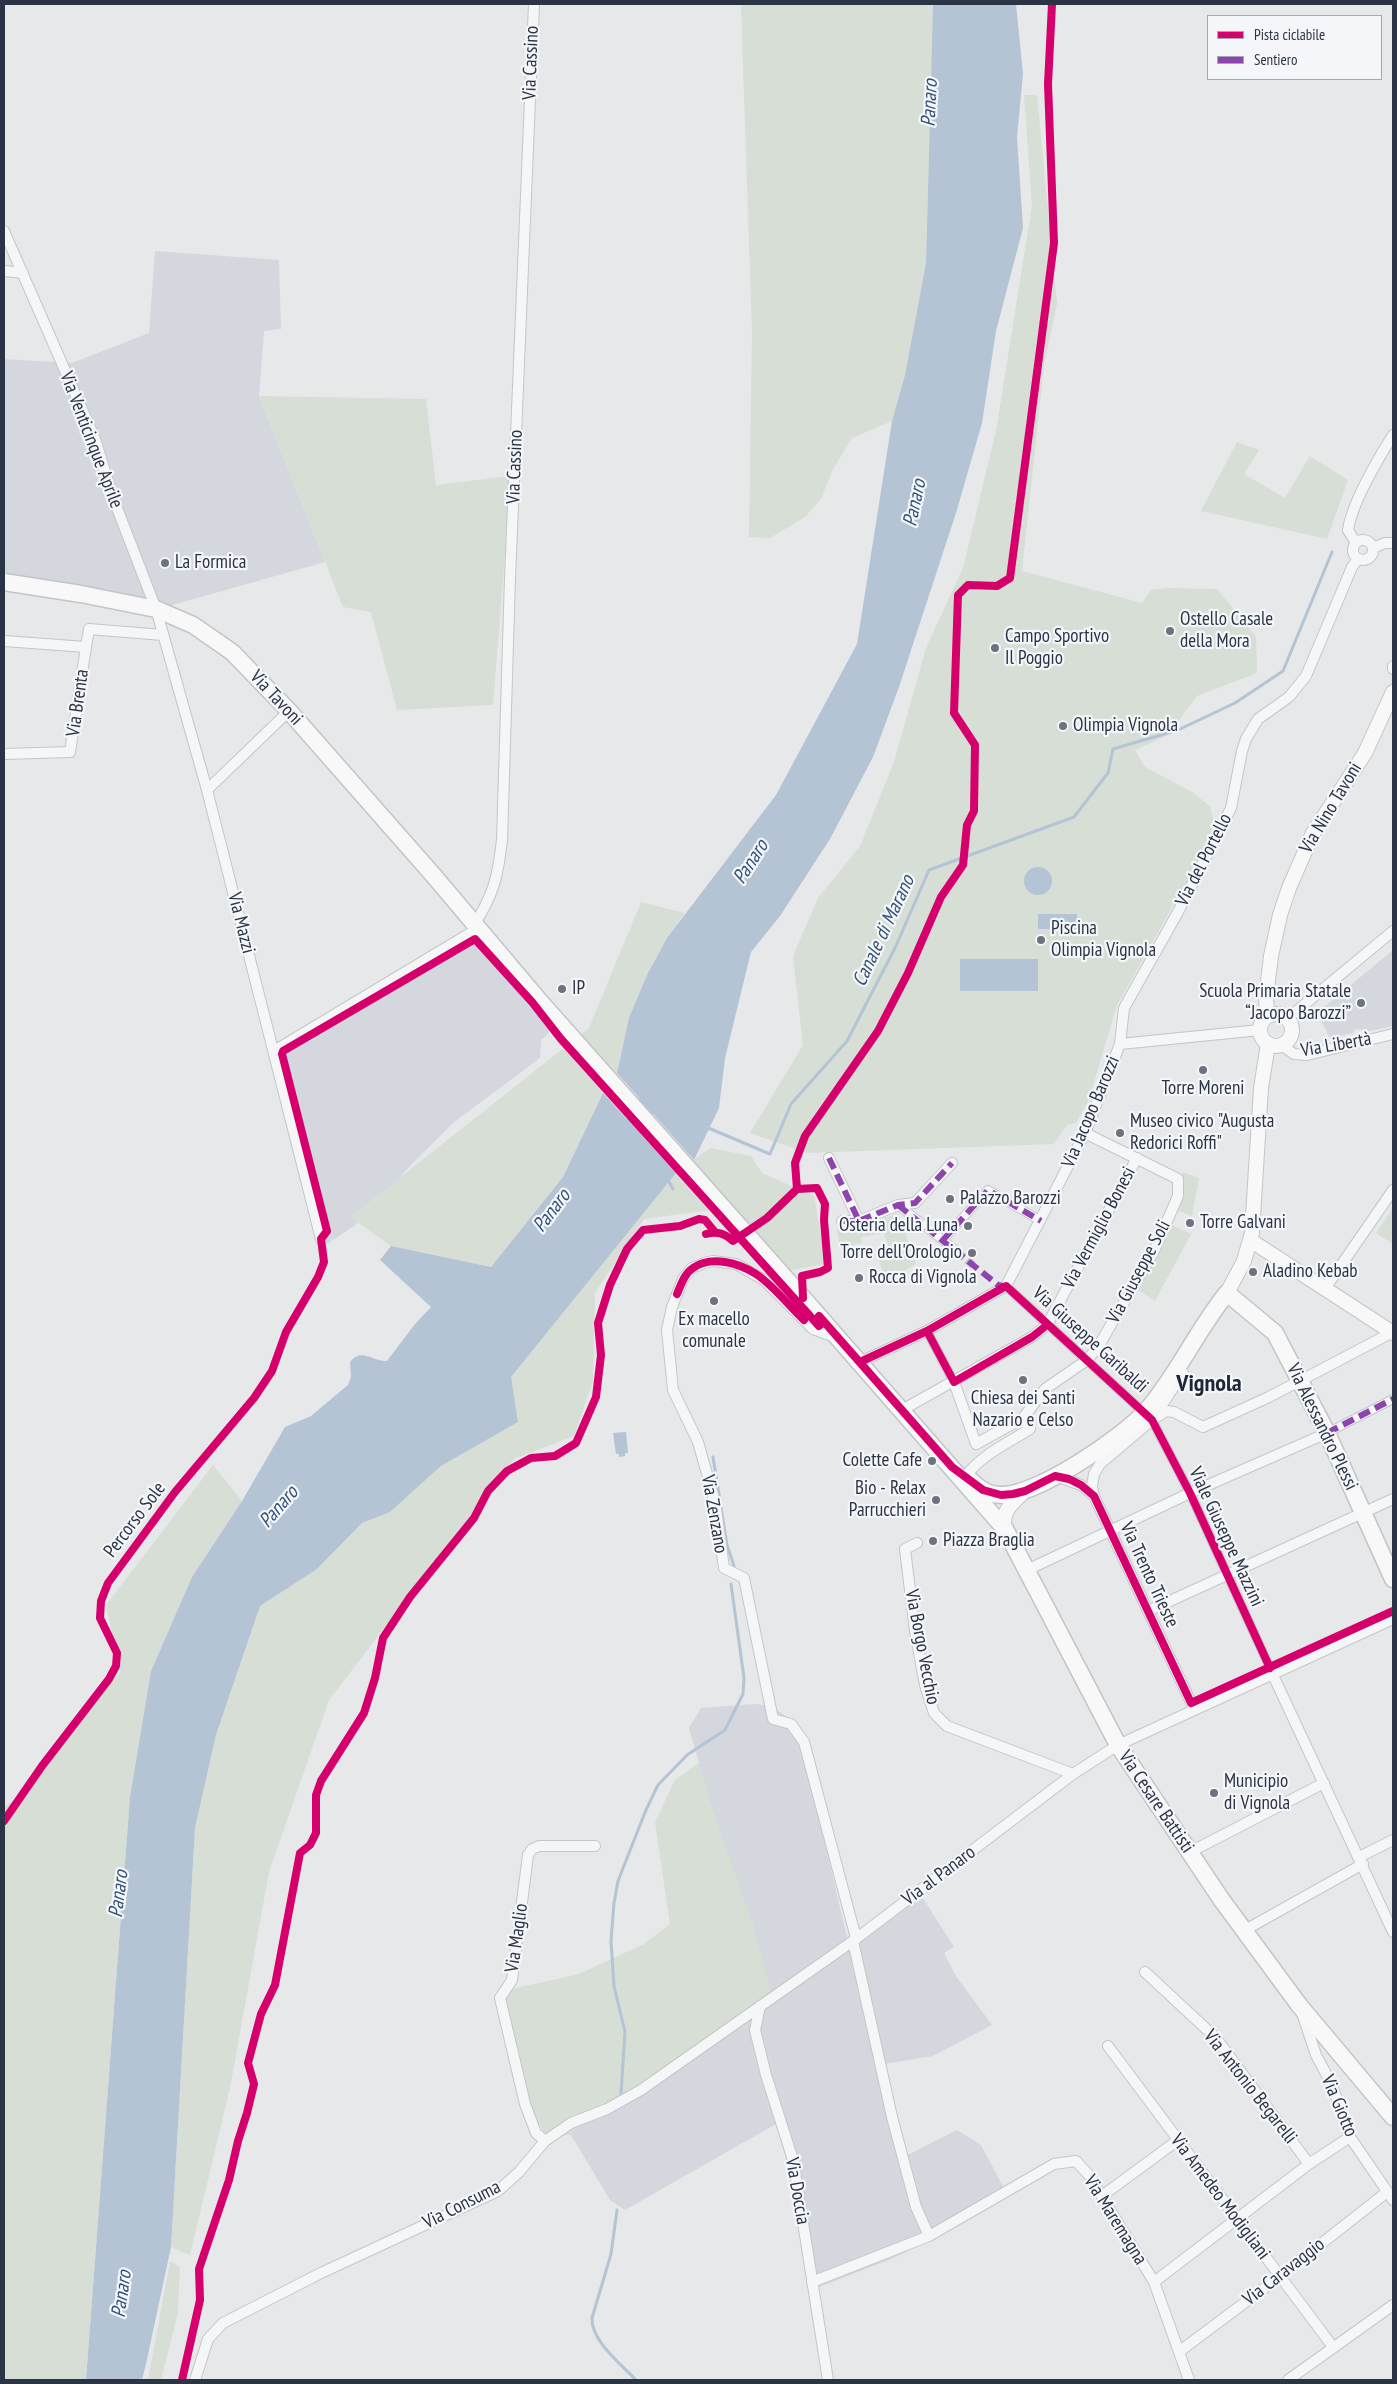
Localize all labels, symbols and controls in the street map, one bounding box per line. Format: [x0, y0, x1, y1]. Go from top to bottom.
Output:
legend [1207, 15, 1382, 80]
text: Pista ciclabile [1254, 25, 1325, 44]
street label: Via Cassino [518, 26, 544, 100]
text: Sentiero [1254, 50, 1297, 69]
water label: Panaro [917, 79, 943, 127]
street label: Via Venticinque Aprile [54, 369, 128, 511]
street label: Via Cassino [502, 430, 528, 504]
water label: Panaro [898, 477, 932, 529]
place label: La Formica [175, 552, 246, 574]
marker: La Formica [159, 557, 171, 569]
place label: Ostello Casale della Mora [1180, 609, 1273, 653]
marker: Ostello Casale della Mora [1164, 625, 1176, 637]
place label: Campo Sportivo Il Poggio [1005, 626, 1109, 670]
marker: Campo Sportivo Il Poggio [989, 642, 1001, 654]
street label: Via Tavoni [245, 666, 307, 730]
street label: Via Brenta [62, 668, 94, 738]
place label: Olimpia Vignola [1073, 715, 1178, 737]
marker: Olimpia Vignola [1057, 720, 1069, 732]
street label: Via Nino Tavoni [1295, 758, 1367, 858]
street label: Via del Portello [1171, 810, 1237, 910]
water label: Panaro [728, 836, 774, 888]
water label: Canale di Marano [848, 872, 920, 990]
street label: Via Mazzi [222, 890, 260, 956]
place label: Piscina Olimpia Vignola [1051, 918, 1156, 962]
marker: Piscina Olimpia Vignola [1035, 934, 1047, 946]
place label: IP [572, 978, 585, 1000]
place label: Scuola Primaria Statale “Jacopo Barozzi” [1199, 981, 1351, 1025]
marker: IP [556, 983, 568, 995]
marker: Scuola Primaria Statale “Jacopo Barozzi” [1355, 997, 1367, 1009]
street label: Via Libertà [1299, 1028, 1373, 1062]
street label: Via Jacopo Barozzi [1057, 1053, 1125, 1171]
marker: Torre Moreni [1197, 1064, 1209, 1076]
place label: Torre Moreni [1162, 1078, 1244, 1100]
place label: Museo civico "Augusta Redorici Roffi" [1130, 1111, 1274, 1155]
marker: Museo civico "Augusta Redorici Roffi" [1114, 1127, 1126, 1139]
street label: Via Vermiglio Bonesi [1057, 1163, 1141, 1293]
water label: Panaro [528, 1185, 576, 1237]
place label: Palazzo Barozzi [960, 1188, 1061, 1210]
marker: Palazzo Barozzi [944, 1193, 956, 1205]
place label: Torre Galvani [1200, 1212, 1286, 1234]
place label: Osteria della Luna [839, 1215, 958, 1237]
street label: Via Giuseppe Soli [1102, 1216, 1176, 1328]
marker: Torre Galvani [1184, 1217, 1196, 1229]
marker: Osteria della Luna [962, 1220, 974, 1232]
place label: Torre dell'Orologio [840, 1242, 962, 1264]
marker: Torre dell'Orologio [966, 1247, 978, 1259]
place label: Aladino Kebab [1263, 1261, 1358, 1283]
marker: Aladino Kebab [1247, 1266, 1259, 1278]
place label: Rocca di Vignola [869, 1267, 977, 1289]
marker: Rocca di Vignola [853, 1272, 865, 1284]
street label: Via Giuseppe Garibaldi [1027, 1282, 1153, 1398]
marker: Ex macello comunale [708, 1295, 720, 1307]
place label: Ex macello comunale [678, 1309, 750, 1353]
street label: Via Alessandro Plessi [1281, 1360, 1363, 1494]
district label: Vignola [1176, 1370, 1242, 1398]
marker: Chiesa dei Santi Nazario e Celso [1017, 1374, 1029, 1386]
place label: Chiesa dei Santi Nazario e Celso [971, 1388, 1075, 1432]
place label: Colette Cafe [843, 1450, 922, 1472]
marker: Colette Cafe [926, 1455, 938, 1467]
street label: Viale Giuseppe Mazzini [1184, 1464, 1268, 1610]
street label: Via Zenzano [696, 1473, 732, 1555]
street label: Percorso Sole [99, 1478, 171, 1562]
place label: Bio - Relax Parrucchieri [849, 1478, 926, 1522]
water label: Panaro [254, 1481, 304, 1533]
marker: Bio - Relax Parrucchieri [930, 1494, 942, 1506]
street label: Via Trento Trieste [1115, 1519, 1183, 1631]
place label: Piazza Braglia [943, 1530, 1035, 1552]
marker: Piazza Braglia [927, 1535, 939, 1547]
street label: Via Borgo Vecchio [900, 1587, 944, 1707]
street label: Via Cesare Battisti [1113, 1746, 1199, 1858]
place label: Municipio di Vignola [1224, 1771, 1290, 1815]
marker: Municipio di Vignola [1208, 1787, 1220, 1799]
street label: Via al Panaro [898, 1841, 980, 1911]
water label: Panaro [104, 1869, 134, 1919]
street label: Via Maglio [501, 1902, 533, 1974]
street label: Via Antonio Begarelli [1198, 2025, 1302, 2149]
street label: Via Giotto [1316, 2072, 1362, 2140]
street label: Via Amedeo Modigliani [1165, 2130, 1275, 2264]
street label: Via Doccia [780, 2156, 814, 2226]
street label: Via Maremagna [1078, 2171, 1152, 2269]
street label: Via Consuma [419, 2176, 505, 2234]
street label: Via Caravaggio [1239, 2233, 1329, 2311]
water label: Panaro [107, 2269, 137, 2319]

